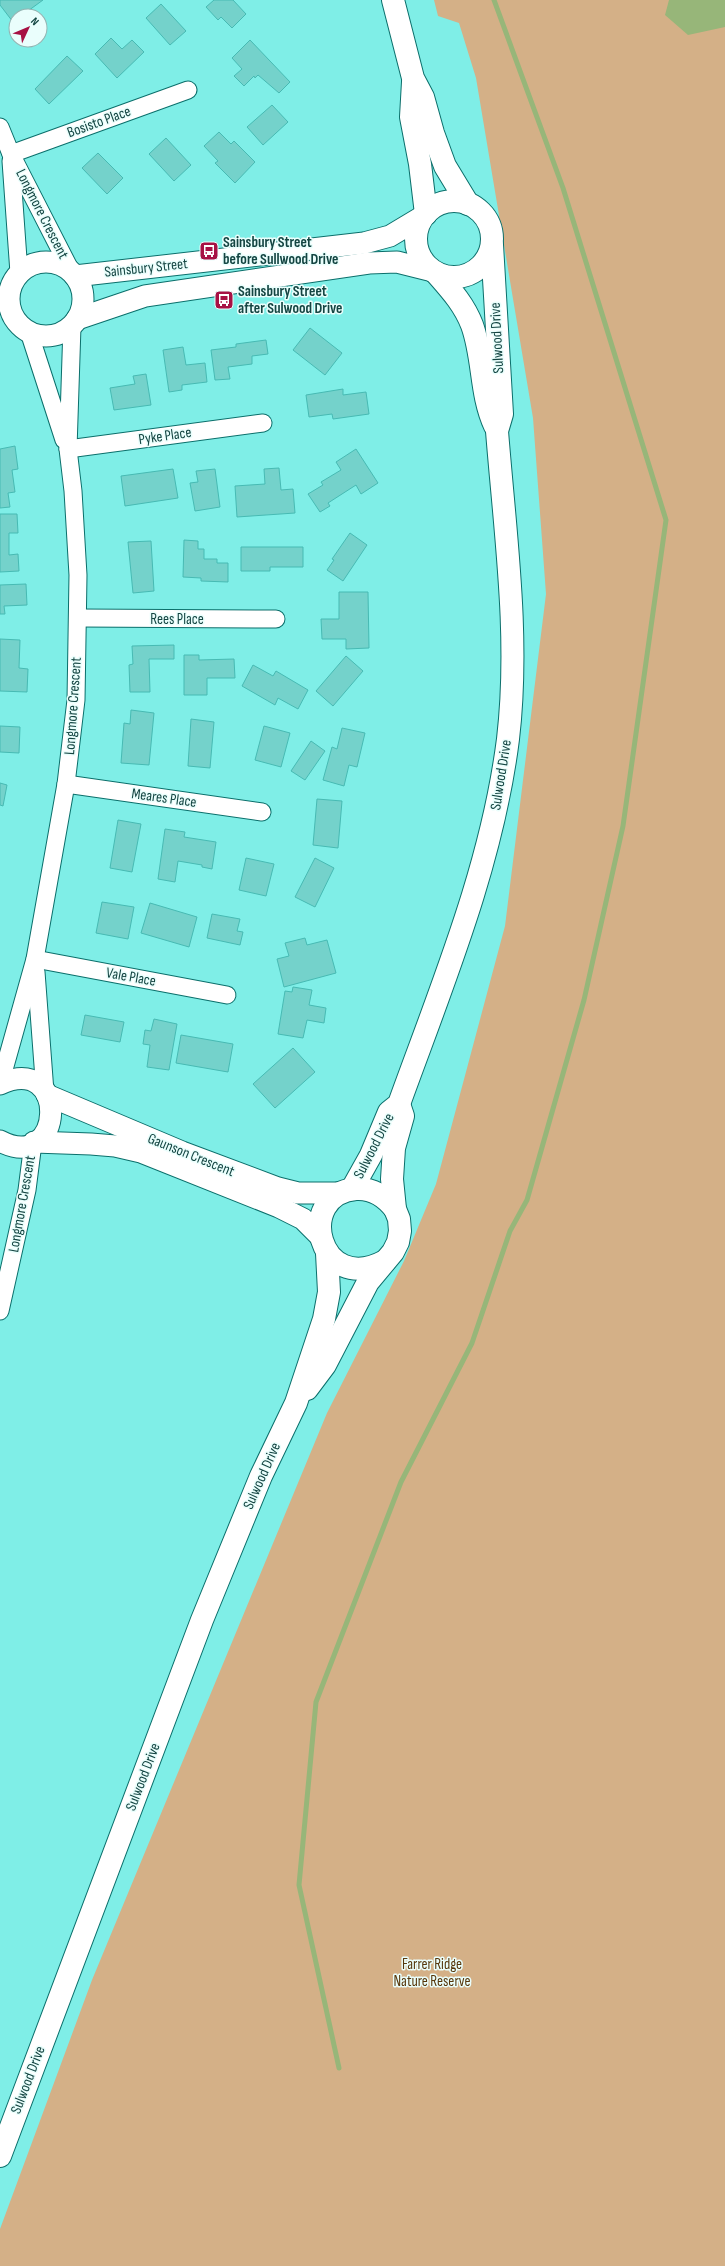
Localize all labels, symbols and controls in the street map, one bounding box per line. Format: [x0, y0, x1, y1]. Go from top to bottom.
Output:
north arrow [8, 8, 48, 48]
text: N [28, 15, 42, 28]
street label: Bosisto Place [65, 102, 133, 142]
street label: Longmore Crescent [11, 166, 73, 262]
place label: Sainsbury Street before Sullwood Drive [223, 233, 338, 269]
bus stop icon: Sainsbury Street before Sullwood Drive [198, 240, 220, 262]
street label: Sainsbury Street [103, 254, 189, 282]
place label: Sainsbury Street after Sulwood Drive [238, 282, 342, 318]
bus stop icon: Sainsbury Street after Sulwood Drive [213, 289, 235, 311]
street label: Sulwood Drive [486, 302, 508, 374]
street label: Pyke Place [137, 423, 193, 449]
street label: Rees Place [150, 610, 204, 629]
street label: Longmore Crescent [60, 656, 86, 756]
street label: Sulwood Drive [486, 738, 516, 812]
street label: Meares Place [130, 784, 198, 812]
street label: Vale Place [105, 963, 157, 991]
street label: Sulwood Drive [349, 1110, 399, 1182]
street label: Gaunson Crescent [145, 1129, 238, 1181]
street label: Longmore Crescent [4, 1154, 40, 1254]
street label: Sulwood Drive [239, 1440, 285, 1512]
street label: Sulwood Drive [121, 1740, 165, 1814]
park label: Farrer Ridge Nature Reserve [393, 1955, 471, 1991]
street label: Sulwood Drive [6, 2043, 50, 2117]

